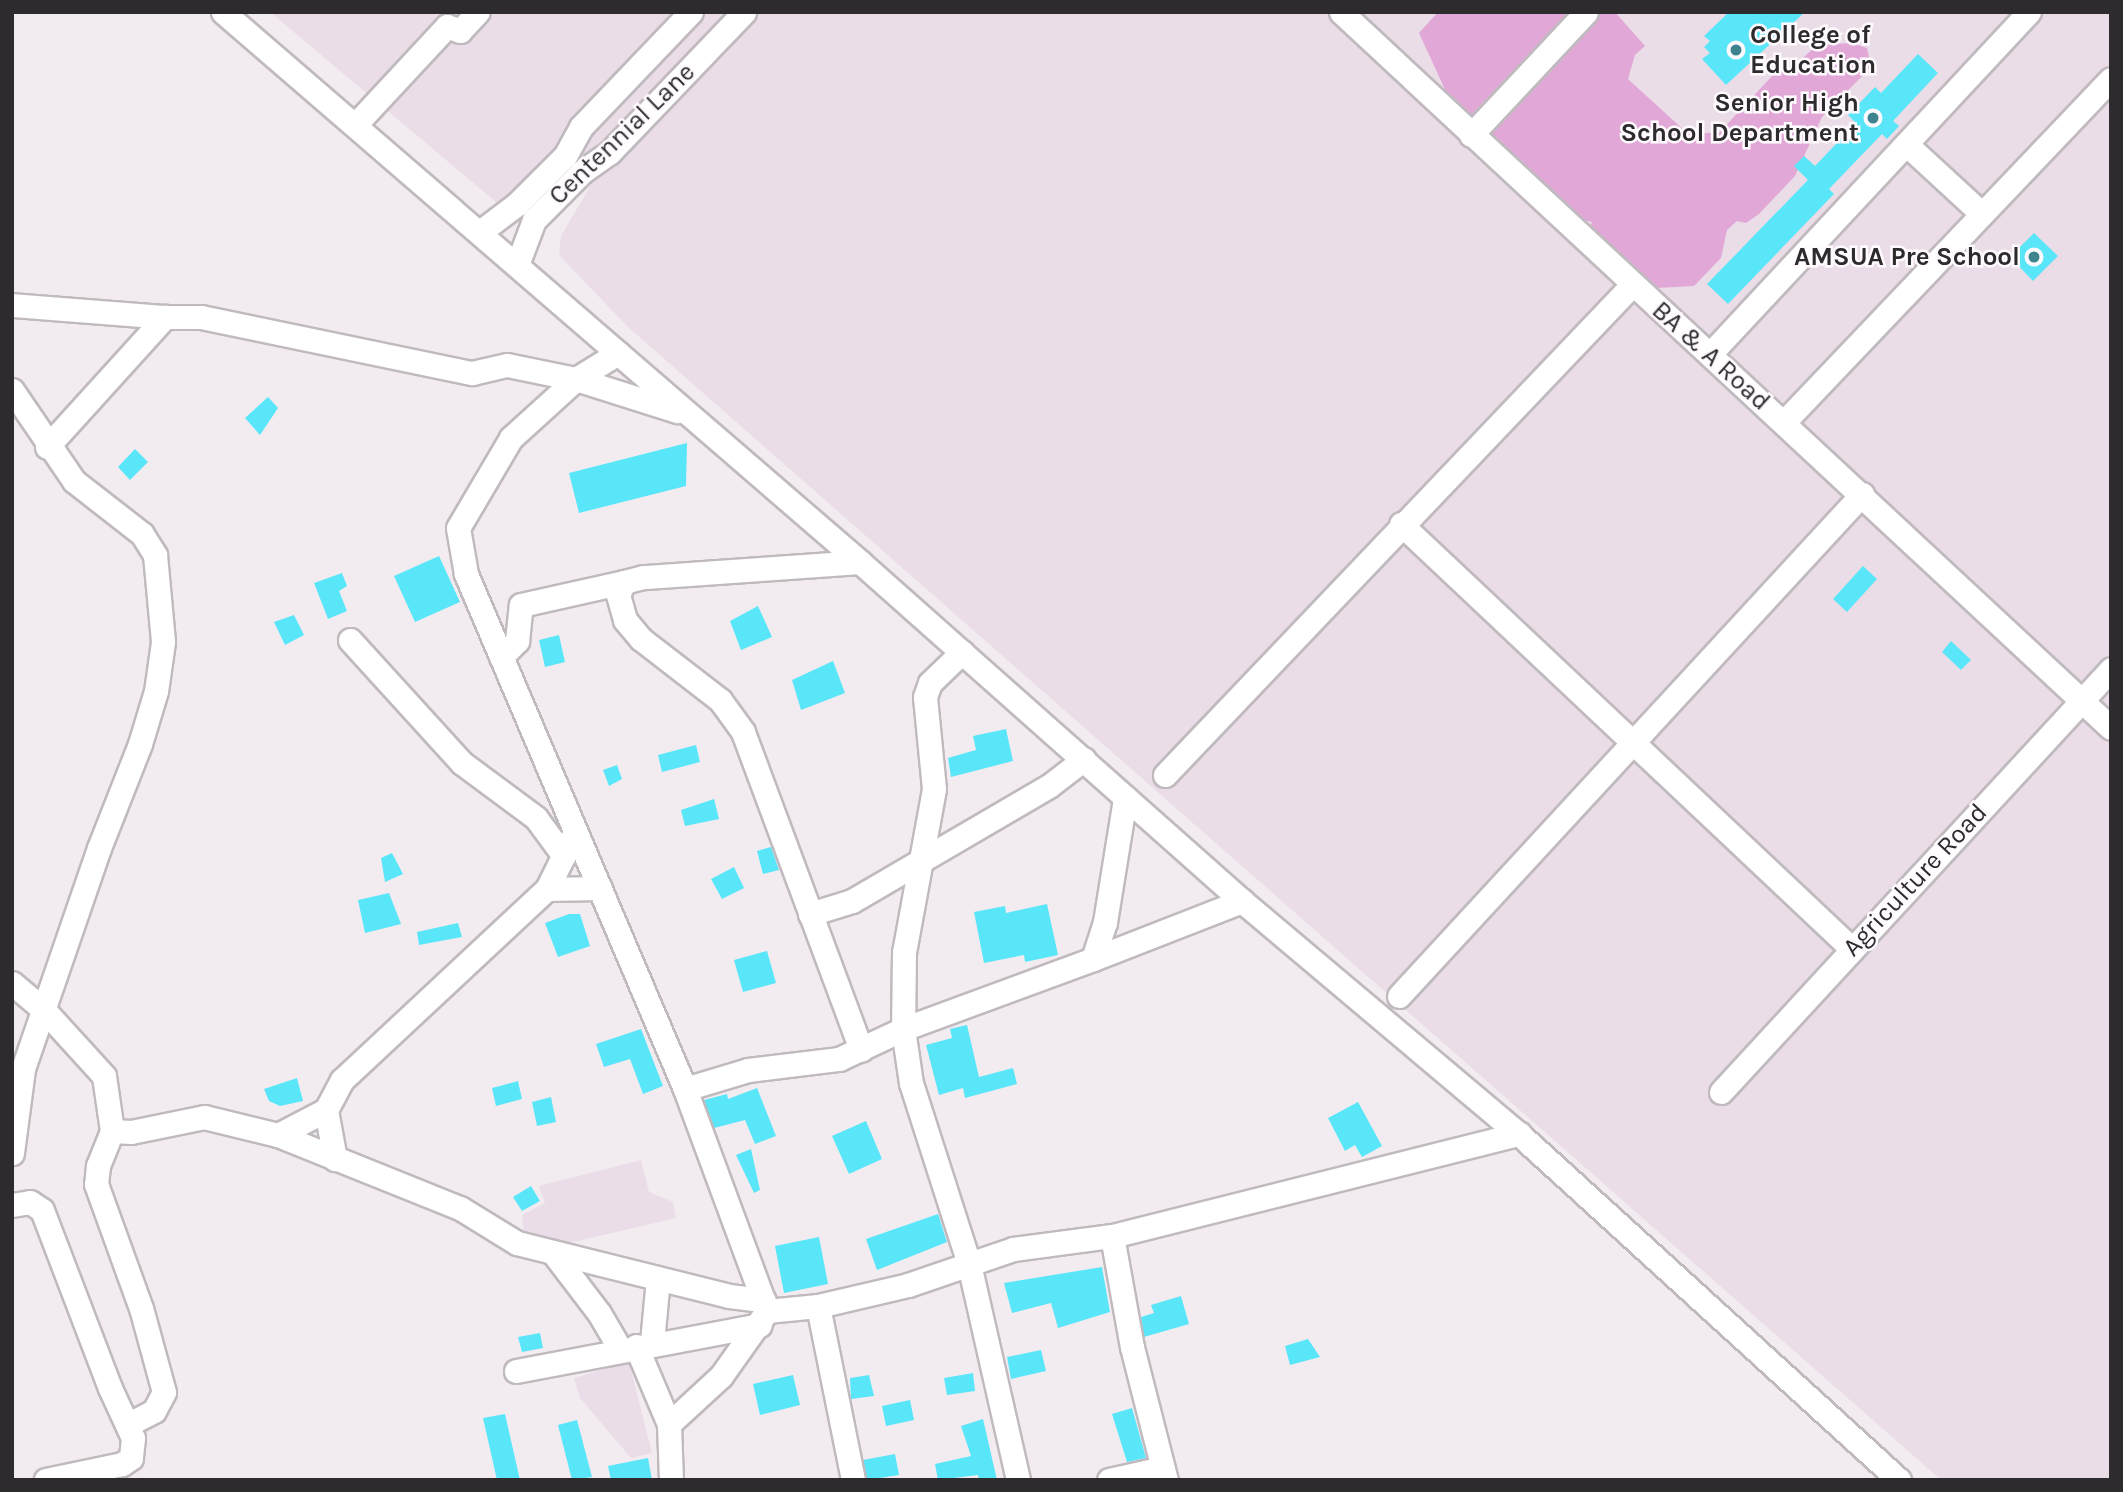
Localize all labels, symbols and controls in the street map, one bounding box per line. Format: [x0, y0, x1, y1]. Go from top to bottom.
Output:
place label: College of Education [1750, 19, 1876, 80]
marker: College of Education [1728, 42, 1744, 58]
street label: Centennial Lane [543, 57, 701, 211]
place label: Senior High School Department [1620, 87, 1859, 148]
marker: Senior High School Department [1865, 110, 1881, 126]
place label: AMSUA Pre School [1794, 241, 2020, 273]
marker: AMSUA Pre School [2026, 249, 2042, 265]
street label: BA & A Road [1645, 295, 1777, 417]
street label: Agriculture Road [1836, 797, 1994, 963]

